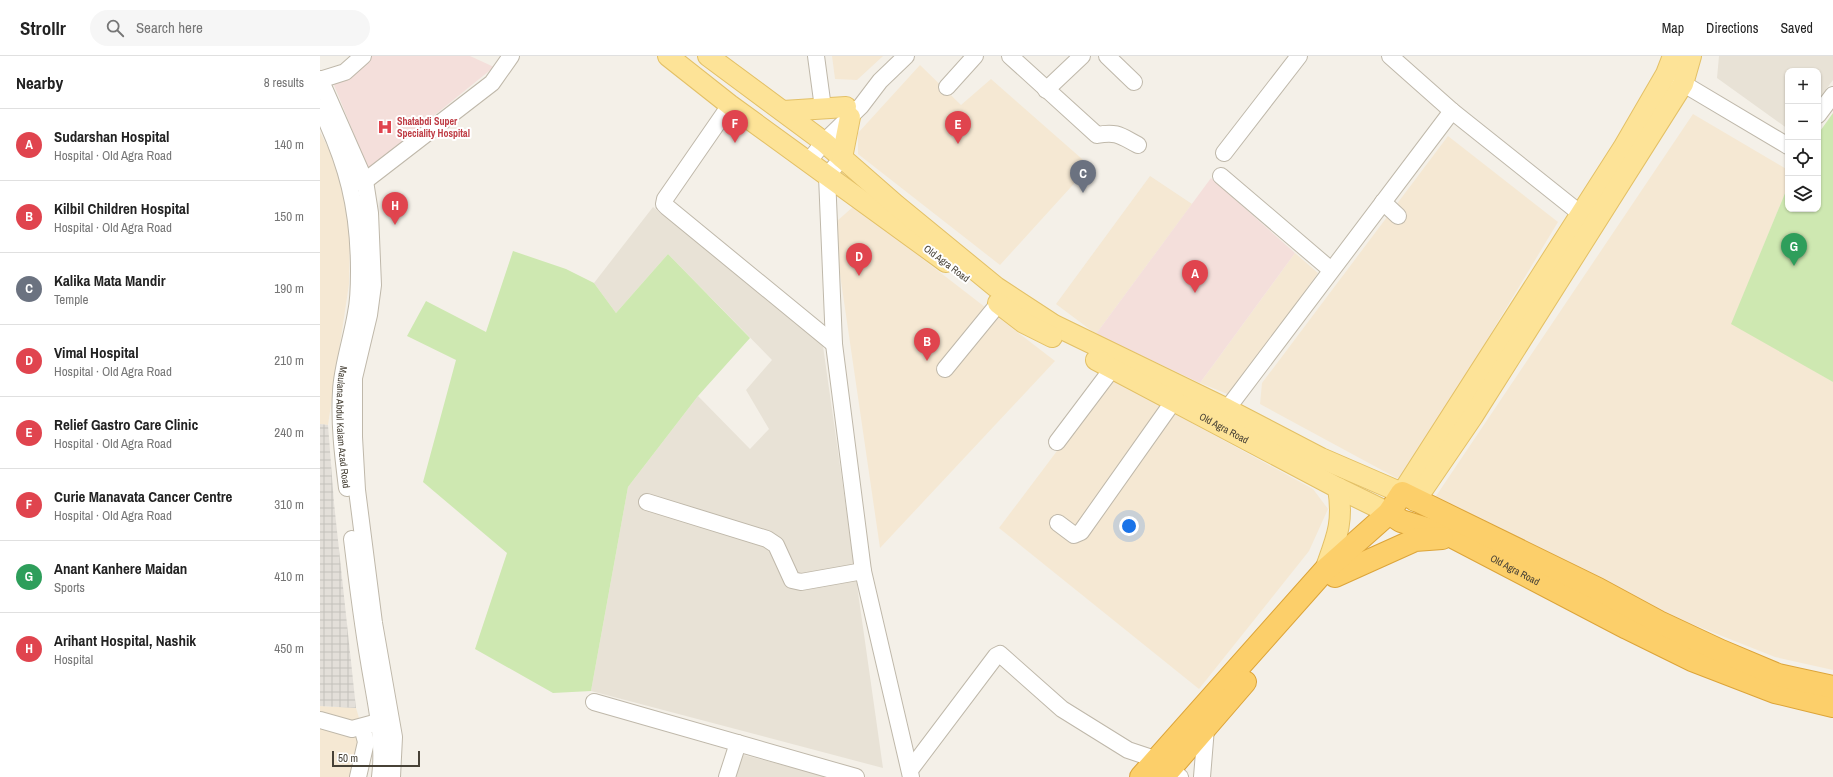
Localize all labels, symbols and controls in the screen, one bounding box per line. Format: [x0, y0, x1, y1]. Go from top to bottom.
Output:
search box [90, 10, 370, 46]
text: Strollr [20, 15, 66, 41]
icon: search [104, 17, 126, 39]
text: Search here [136, 17, 203, 38]
text: Map [1662, 19, 1684, 37]
text: Directions [1706, 19, 1758, 37]
text: Saved [1780, 19, 1813, 37]
map controls [1785, 68, 1821, 212]
button: + [1785, 68, 1821, 104]
text: Nearby [16, 71, 63, 94]
text: 8 results [264, 74, 304, 91]
button: − [1785, 104, 1821, 140]
pin: F [722, 110, 748, 143]
pin: E [945, 111, 971, 144]
place label: Shatabdi Super Speciality Hospital [397, 115, 470, 140]
hospital icon: Shatabdi Super Speciality Hospital [376, 118, 394, 136]
text: Sudarshan Hospital [54, 126, 170, 147]
text: A [25, 136, 33, 153]
text: 140 m [274, 136, 304, 153]
button: locate [1785, 140, 1821, 176]
text: Hospital · Old Agra Road [54, 147, 172, 164]
pin: C [1070, 160, 1096, 193]
button: layers [1785, 176, 1821, 212]
pin: H [382, 192, 408, 225]
text: Kilbil Children Hospital [54, 198, 189, 219]
text: B [25, 208, 33, 225]
text: 150 m [274, 208, 304, 225]
text: Hospital · Old Agra Road [54, 219, 172, 236]
pin: G [1781, 233, 1807, 266]
street label: Old Agra Road [921, 242, 972, 285]
pin: D [846, 243, 872, 276]
pin: A [1182, 260, 1208, 293]
text: Kalika Mata Mandir [54, 270, 165, 291]
text: C [25, 280, 33, 297]
text: 190 m [274, 280, 304, 297]
text: Temple [54, 291, 88, 308]
pin: B [914, 328, 940, 361]
text: Vimal Hospital [54, 342, 139, 363]
text: D [25, 352, 33, 369]
text: 210 m [274, 352, 304, 369]
text: Hospital · Old Agra Road [54, 363, 172, 380]
street label: Maulana Abdul Kalam Azad Road [333, 365, 353, 489]
street label: Old Agra Road [1197, 410, 1251, 447]
text: Relief Gastro Care Clinic [54, 414, 198, 435]
text: E [25, 424, 33, 441]
text: 240 m [274, 424, 304, 441]
text: Hospital · Old Agra Road [54, 435, 172, 452]
text: Curie Manavata Cancer Centre [54, 486, 232, 507]
text: F [26, 496, 32, 513]
text: 310 m [274, 496, 304, 513]
text: Hospital · Old Agra Road [54, 507, 172, 524]
your location [1119, 516, 1139, 536]
street label: Old Agra Road [1488, 552, 1542, 588]
text: Anant Kanhere Maidan [54, 558, 187, 579]
text: G [25, 568, 33, 585]
text: 410 m [274, 568, 304, 585]
text: Sports [54, 579, 85, 596]
text: Arihant Hospital, Nashik [54, 630, 196, 651]
text: H [25, 640, 33, 657]
text: 450 m [274, 640, 304, 657]
text: Hospital [54, 651, 93, 668]
scale bar [332, 749, 420, 768]
text: 50 m [338, 751, 358, 765]

